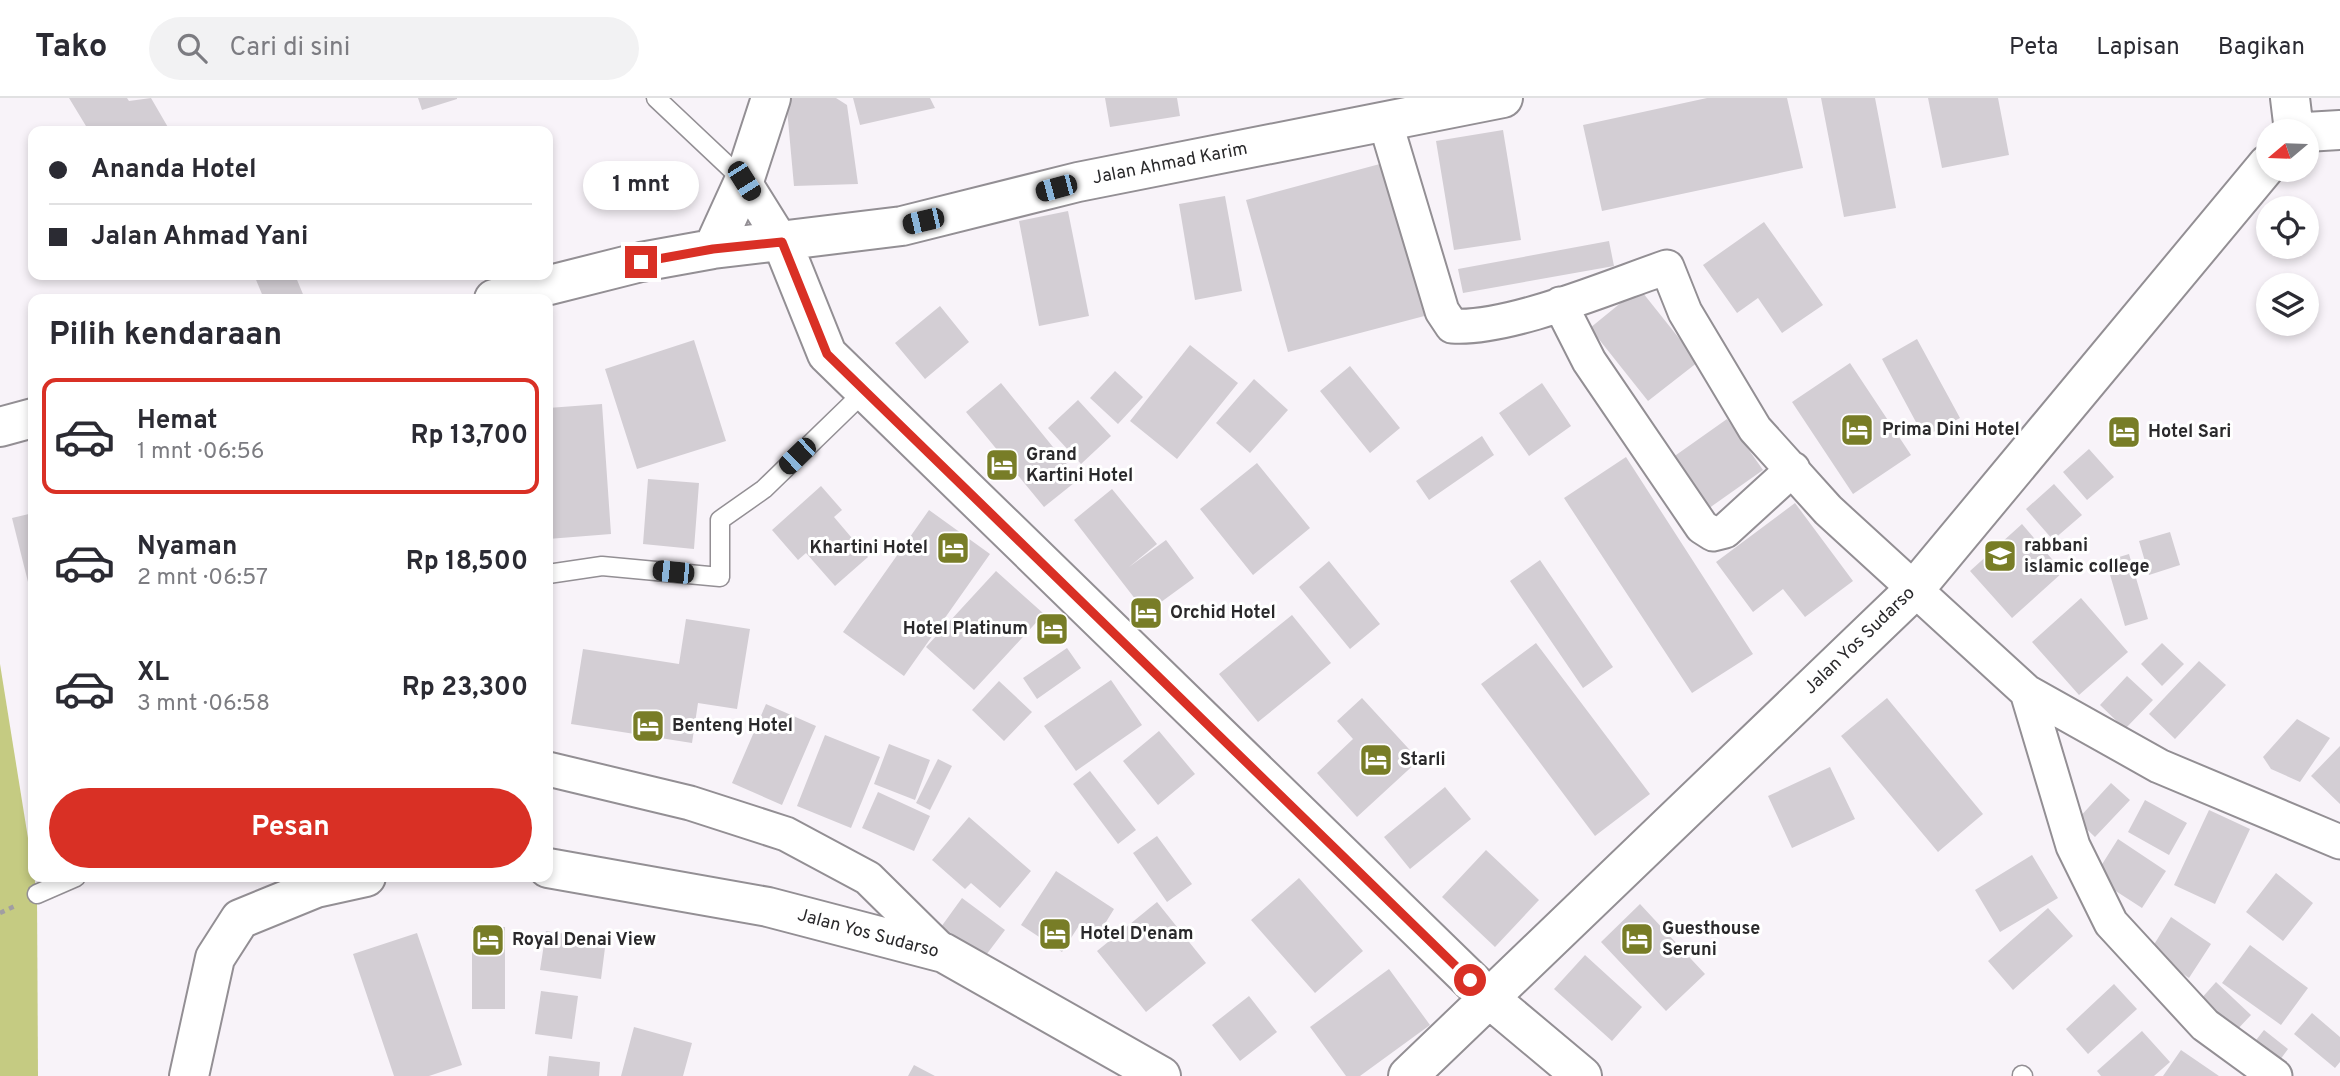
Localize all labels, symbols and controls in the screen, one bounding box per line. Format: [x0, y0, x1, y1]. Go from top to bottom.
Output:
search box [149, 17, 639, 80]
text: Tako [35, 27, 107, 69]
icon: search [173, 29, 211, 67]
text: Cari di sini [229, 32, 350, 65]
text: Peta [2009, 33, 2058, 63]
text: Lapisan [2096, 33, 2180, 63]
text: Bagikan [2218, 33, 2305, 63]
north arrow [2256, 119, 2319, 182]
map controls [2256, 119, 2319, 336]
street label: Jalan Ahmad Karim [1091, 138, 1249, 190]
text: Ananda Hotel [91, 154, 257, 187]
car [724, 158, 765, 204]
callout: 1 mnt [583, 160, 699, 209]
text: 1 mnt [612, 171, 670, 200]
car [1033, 172, 1080, 204]
button: locate [2256, 196, 2319, 259]
car [901, 206, 946, 236]
text: Jalan Ahmad Yani [91, 221, 308, 254]
route end [625, 246, 657, 278]
button: layers [2256, 273, 2319, 336]
text: Pilih kendaraan [49, 316, 282, 356]
icon: car [53, 405, 116, 468]
text: Hemat [137, 405, 217, 438]
hotel icon: Prima Dini Hotel [1838, 411, 1876, 449]
hotel icon: Hotel Sari [2105, 413, 2143, 451]
place label: Prima Dini Hotel [1882, 419, 2020, 442]
text: Rp 13,700 [411, 420, 528, 453]
place label: Hotel Sari [2148, 421, 2231, 444]
car [775, 434, 820, 478]
text: 1 mnt · 06:56 [137, 438, 265, 467]
place label: Grand Kartini Hotel [1026, 444, 1133, 488]
hotel icon: Grand Kartini Hotel [983, 446, 1021, 484]
hotel icon: Khartini Hotel [934, 529, 972, 567]
icon: car [53, 531, 116, 594]
text: Nyaman [137, 531, 237, 564]
place label: rabbani islamic college [2024, 535, 2149, 579]
place label: Khartini Hotel [810, 537, 928, 560]
school or university icon: rabbani islamic college [1981, 537, 2019, 575]
text: Rp 18,500 [406, 546, 528, 579]
car [652, 559, 695, 585]
text: 2 mnt · 06:57 [137, 564, 268, 593]
street label: Jalan Yos Sudarso [1800, 582, 1920, 700]
hotel icon: Orchid Hotel [1127, 594, 1165, 632]
place label: Orchid Hotel [1170, 602, 1276, 625]
hotel icon: Hotel Platinum [1033, 610, 1071, 648]
place label: Hotel Platinum [903, 618, 1028, 641]
icon: car [53, 657, 116, 720]
text: XL [137, 657, 169, 690]
text: Rp 23,300 [402, 672, 528, 705]
text: 3 mnt · 06:58 [137, 690, 270, 719]
hotel icon: Benteng Hotel [629, 707, 667, 745]
place label: Benteng Hotel [672, 715, 793, 738]
hotel icon: Starli [1357, 741, 1395, 779]
place label: Starli [1400, 749, 1446, 772]
button: Pesan [49, 788, 532, 868]
street label: Jalan Yos Sudarso [795, 904, 941, 964]
hotel icon: Hotel D'enam [1036, 915, 1074, 953]
place label: Guesthouse Seruni [1662, 918, 1760, 962]
hotel icon: Guesthouse Seruni [1618, 920, 1656, 958]
hotel icon: Royal Denai View [469, 921, 507, 959]
place label: Hotel D'enam [1080, 923, 1194, 946]
place label: Royal Denai View [512, 929, 656, 952]
route start [1454, 964, 1486, 996]

